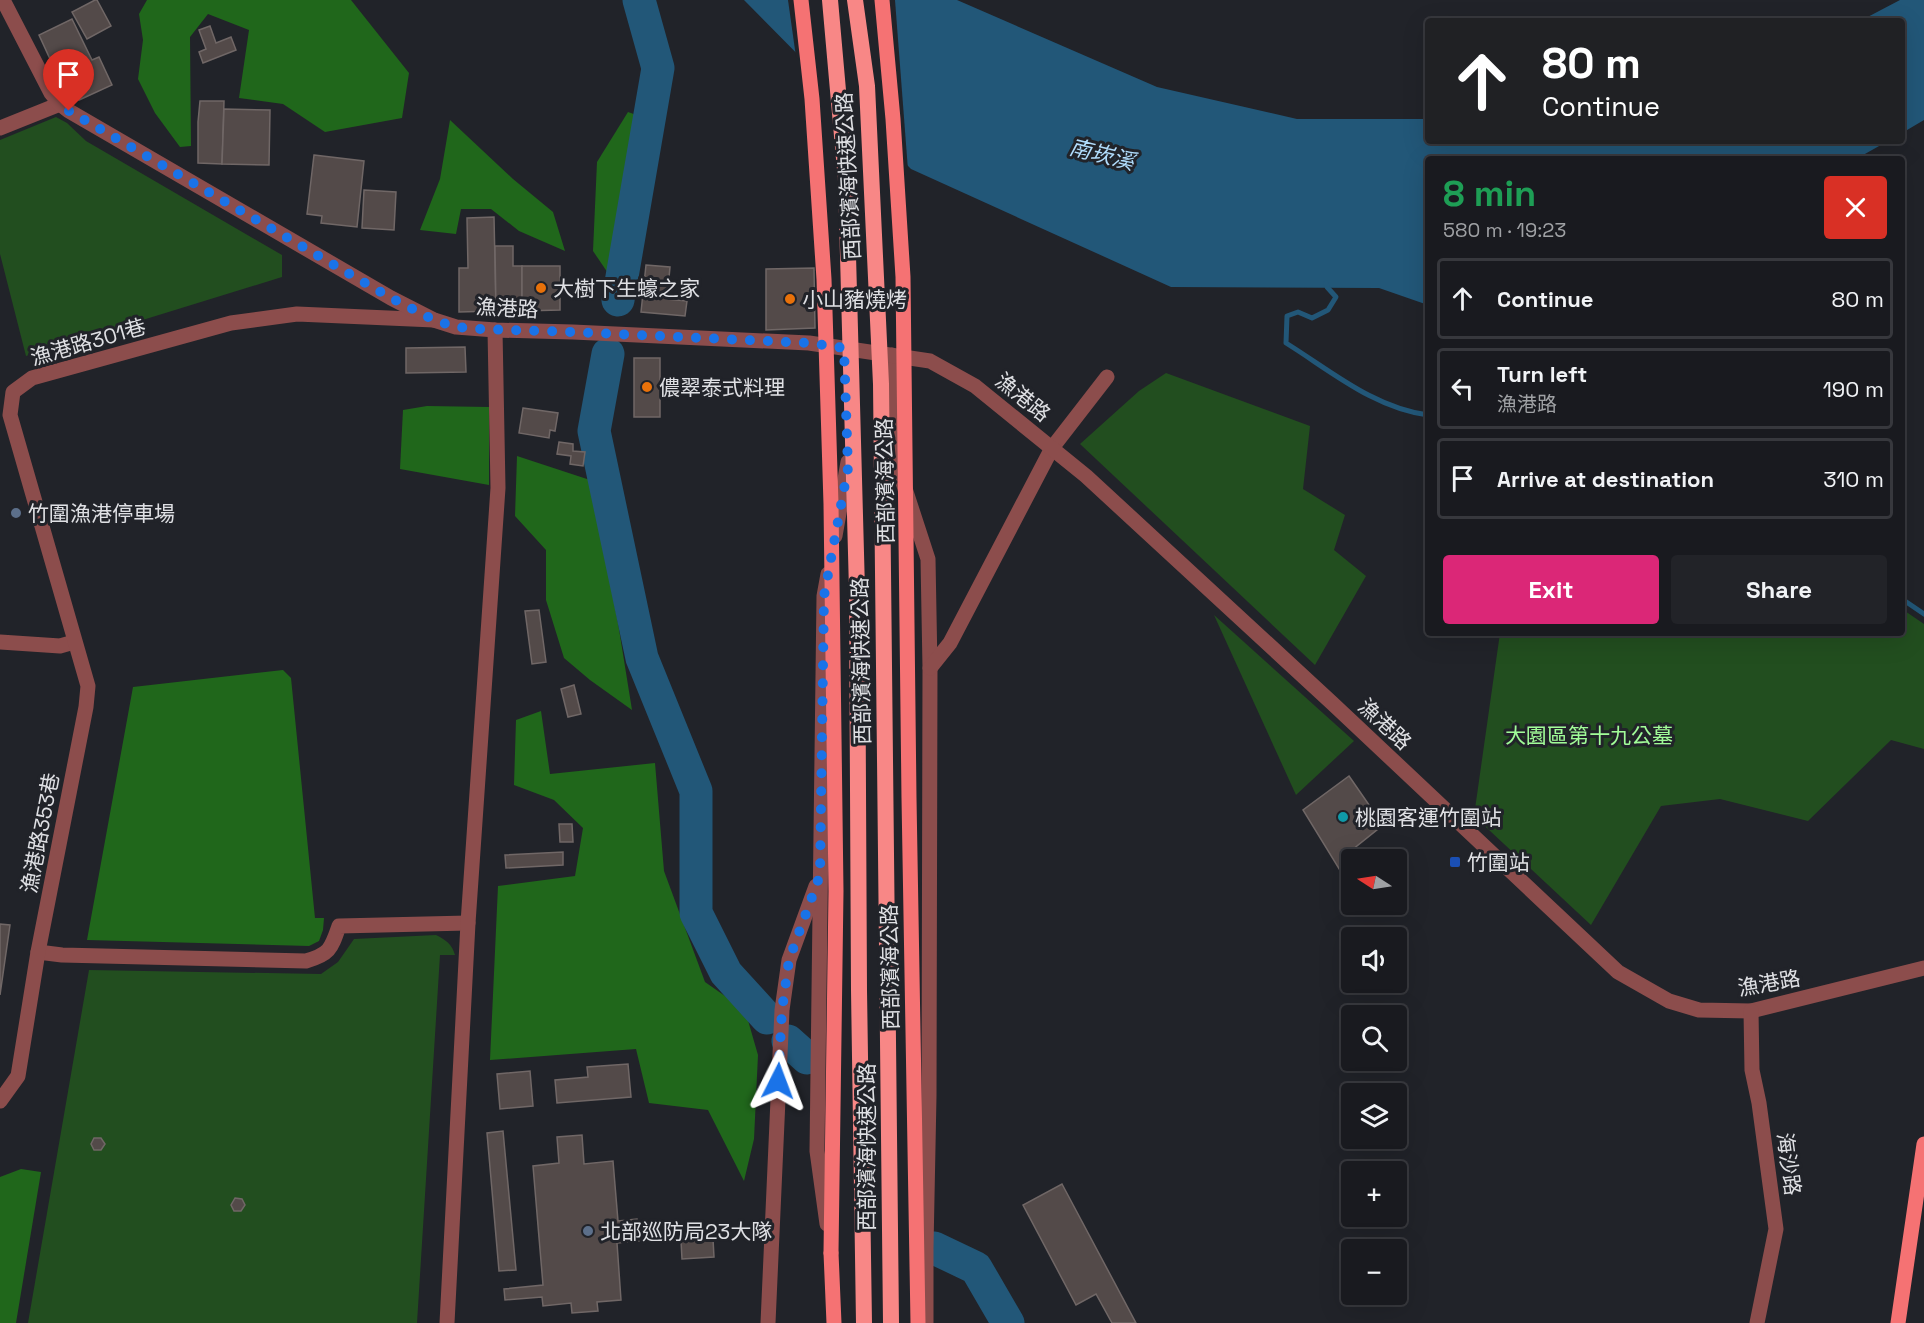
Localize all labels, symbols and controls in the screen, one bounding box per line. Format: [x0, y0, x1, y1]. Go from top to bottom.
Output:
text: 80 m [1542, 37, 1641, 90]
icon: ahead [1443, 42, 1521, 120]
pin [43, 49, 94, 111]
icon: arrive [52, 58, 85, 91]
text: Continue [1542, 89, 1660, 124]
street label: 西部濱海快速公路 [830, 91, 866, 261]
water label: 南崁溪 [1067, 132, 1140, 176]
text: 8 min [1443, 171, 1536, 217]
button: close [1824, 176, 1887, 239]
text: 580 m · 19:23 [1443, 217, 1566, 243]
place label: 大樹下生蠔之家 [553, 275, 700, 302]
marker: 大樹下生蠔之家 [534, 281, 548, 295]
icon: ahead [1446, 282, 1479, 315]
text: Continue [1497, 285, 1593, 313]
text: 80 m [1832, 285, 1884, 313]
place label: 小山豬燒烤 [802, 286, 907, 313]
marker: 小山豬燒烤 [783, 292, 797, 306]
street label: 漁港路 [475, 293, 539, 323]
street label: 漁港路301巷 [27, 313, 149, 371]
text: Turn left [1497, 360, 1587, 388]
street label: 漁港路 [990, 367, 1056, 427]
icon: left [1446, 372, 1479, 405]
place label: 儂翠泰式料理 [659, 374, 785, 401]
text: 190 m [1823, 375, 1884, 403]
marker: 儂翠泰式料理 [640, 380, 654, 394]
text: 漁港路 [1497, 391, 1557, 417]
street label: 西部濱海公路 [870, 418, 900, 544]
icon: arrive [1446, 462, 1479, 495]
text: Arrive at destination [1497, 465, 1714, 493]
text: 310 m [1823, 465, 1884, 493]
place label: 竹圍漁港停車場 [28, 500, 175, 527]
marker: 竹圍漁港停車場 [9, 506, 23, 520]
button: Exit [1443, 555, 1659, 624]
button: Share [1671, 555, 1887, 624]
street label: 西部濱海快速公路 [846, 577, 876, 745]
street label: 漁港路 [1353, 693, 1417, 755]
park label: 大園區第十九公墓 [1505, 722, 1673, 749]
street label: 漁港路353巷 [15, 771, 65, 895]
place label: 桃園客運竹圍站 [1355, 804, 1502, 831]
marker: 桃園客運竹圍站 [1336, 810, 1350, 824]
north arrow [1341, 849, 1407, 915]
map controls [1341, 849, 1407, 1305]
place label: 竹圍站 [1467, 849, 1530, 876]
marker: 竹圍站 [1448, 855, 1462, 869]
street label: 西部濱海公路 [875, 904, 905, 1030]
button: sound [1341, 927, 1407, 993]
street label: 漁港路 [1736, 964, 1802, 1002]
button: search [1341, 1005, 1407, 1071]
position arrow [746, 1049, 810, 1113]
street label: 西部濱海快速公路 [853, 1063, 880, 1231]
button: layers [1341, 1083, 1407, 1149]
street label: 海沙路 [1771, 1131, 1807, 1197]
button: + [1341, 1161, 1407, 1227]
place label: 北部巡防局23大隊 [600, 1218, 772, 1245]
marker: 北部巡防局23大隊 [581, 1224, 595, 1238]
button: − [1341, 1239, 1407, 1305]

